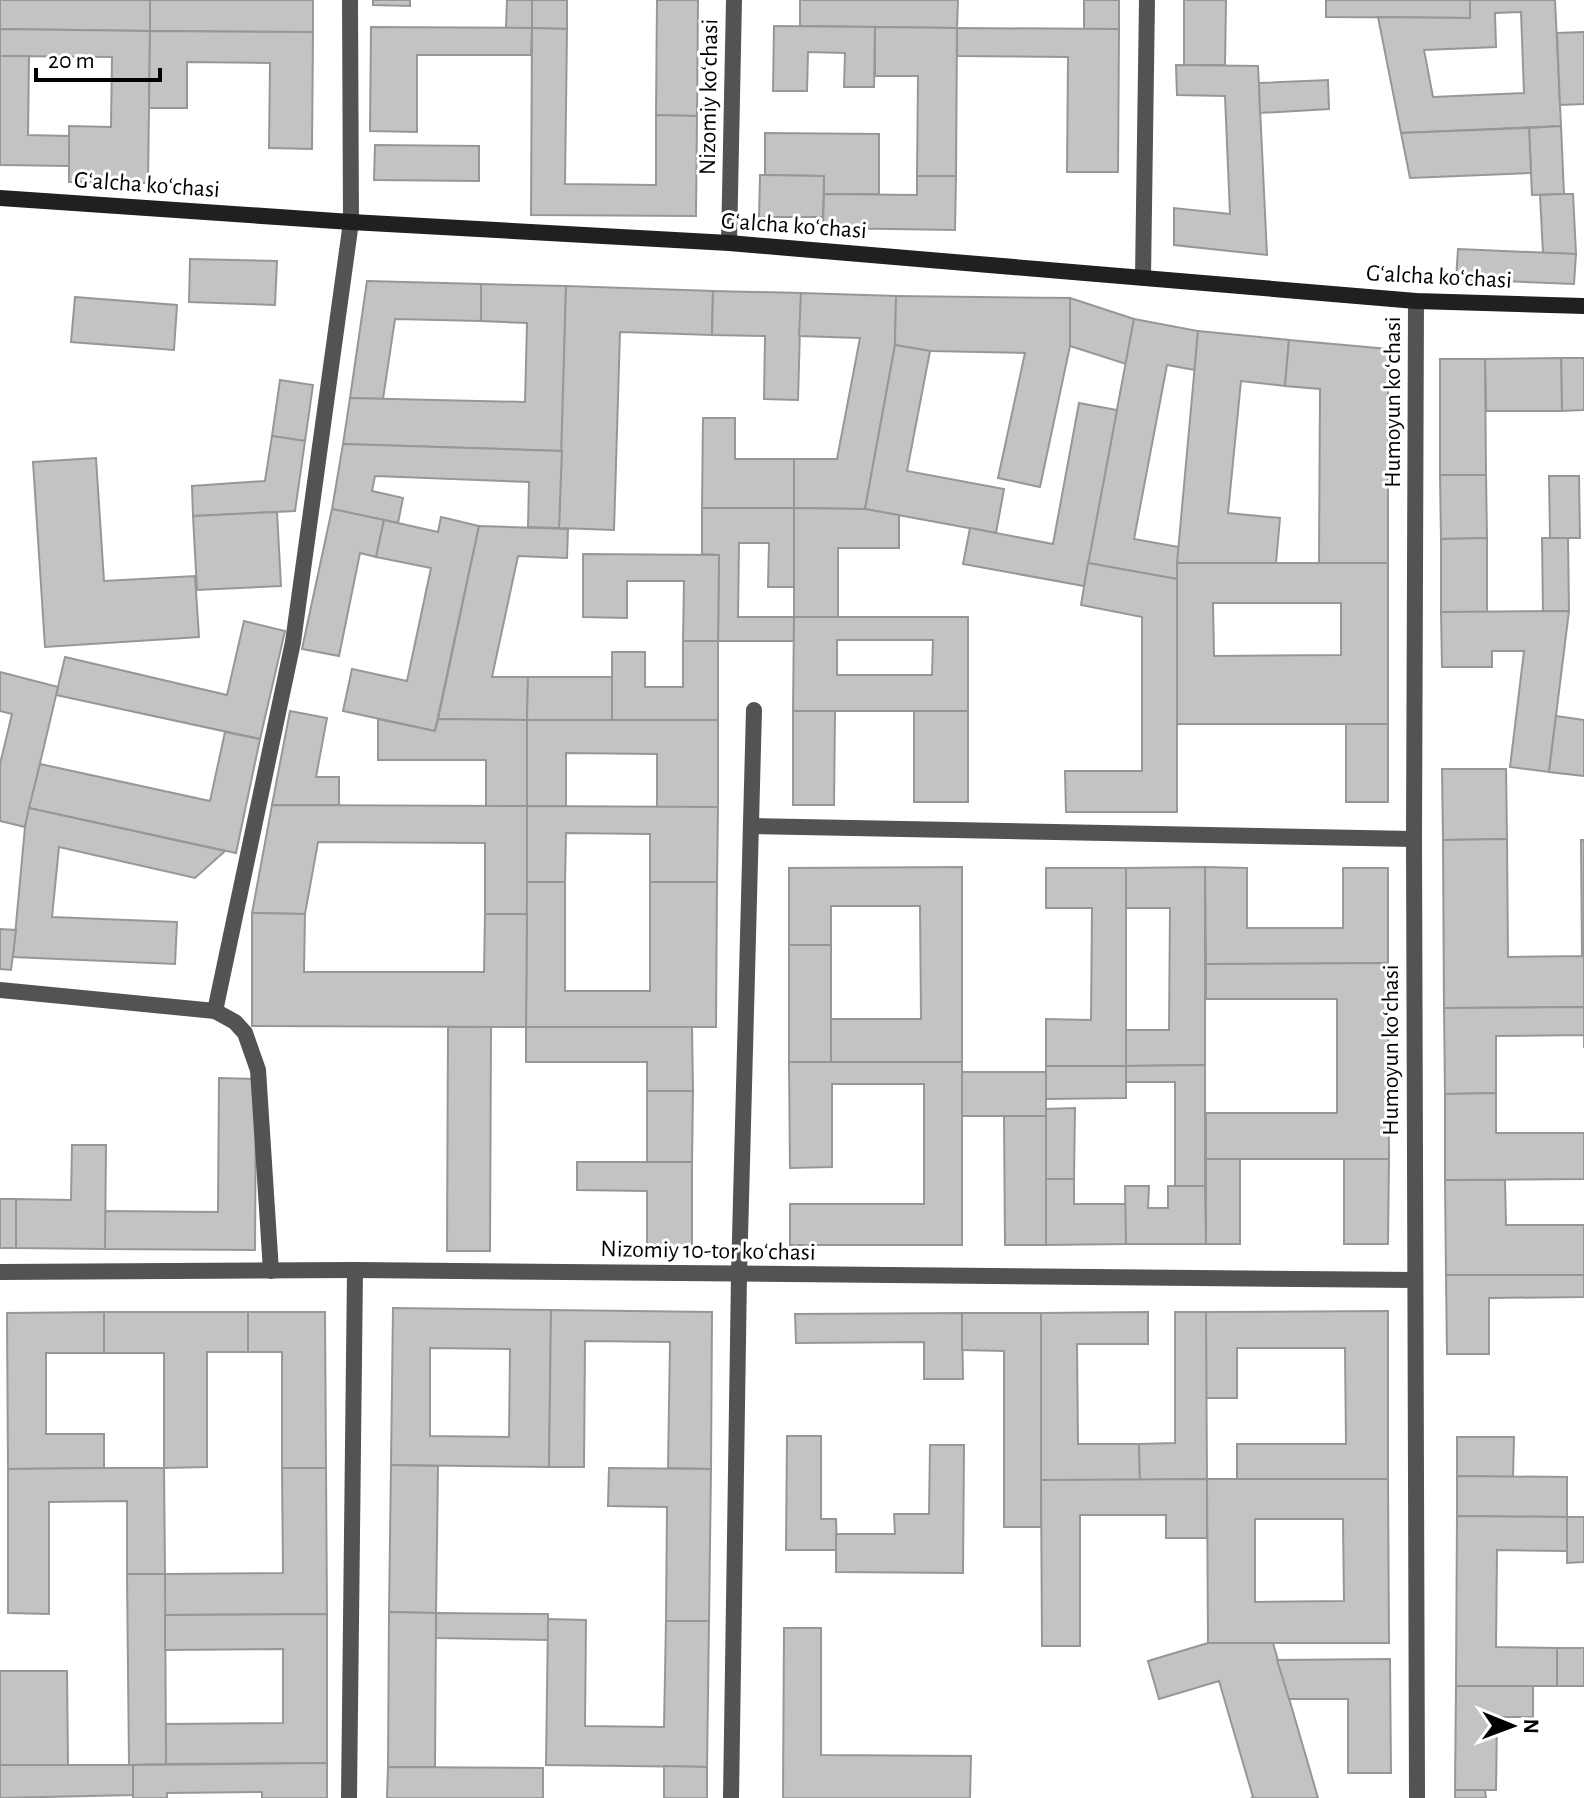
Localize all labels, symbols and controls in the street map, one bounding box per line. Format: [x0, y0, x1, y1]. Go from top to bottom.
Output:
street label: Nizomiy koʻchasi [696, 19, 722, 175]
scale bar [36, 32, 160, 82]
text: 20 m [48, 49, 95, 73]
street label: Gʻalcha koʻchasi [73, 168, 221, 202]
street label: Gʻalcha koʻchasi [720, 209, 868, 243]
street label: Gʻalcha koʻchasi [1365, 261, 1512, 293]
street label: Humoyun koʻchasi [1381, 316, 1405, 488]
street label: Humoyun koʻchasi [1379, 964, 1403, 1136]
street label: Nizomiy 10-tor koʻchasi [600, 1237, 816, 1265]
north arrow [1472, 1686, 1552, 1766]
text: N [1520, 1718, 1542, 1734]

